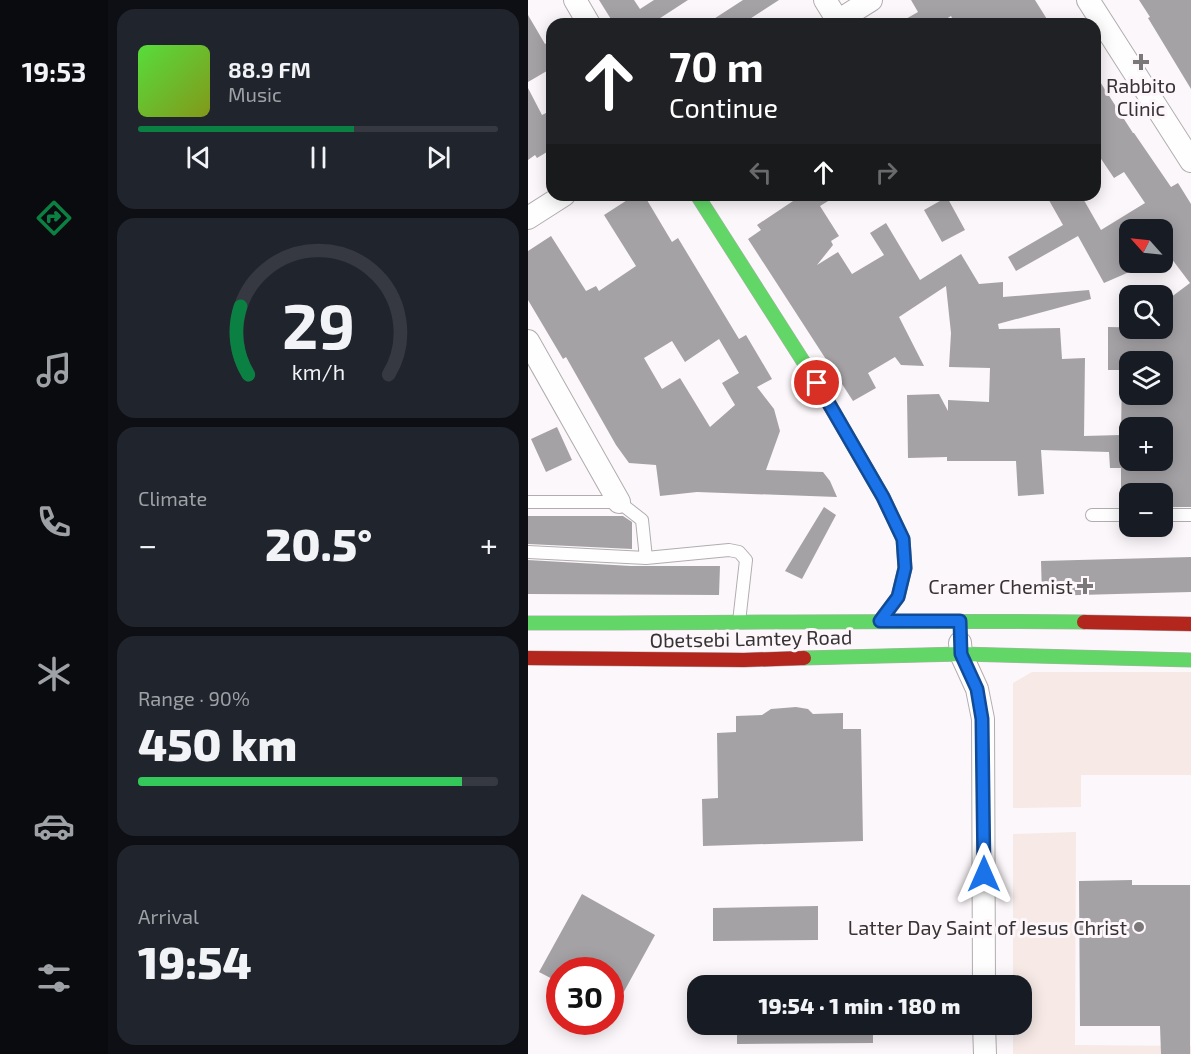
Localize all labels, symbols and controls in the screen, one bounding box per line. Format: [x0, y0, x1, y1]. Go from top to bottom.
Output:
text: 70 m [669, 40, 764, 90]
icon: ahead [570, 42, 648, 120]
marker: Rabbito Clinic [1132, 53, 1150, 71]
text: 19:53 [22, 55, 86, 87]
text: 88.9 FM [228, 56, 311, 82]
place label: Rabbito Clinic [1106, 73, 1176, 120]
text: Music [228, 82, 282, 106]
text: Continue [669, 91, 778, 123]
icon: previous [182, 141, 215, 174]
icon: pause [302, 141, 335, 174]
icon: next [422, 141, 455, 174]
icon: left [744, 156, 777, 189]
icon: ahead [807, 156, 840, 189]
icon: right [870, 156, 903, 189]
icon: directions [33, 197, 75, 239]
north arrow [1119, 219, 1173, 273]
map controls [1119, 219, 1173, 537]
button: search [1119, 285, 1173, 339]
text: 29 [281, 287, 355, 362]
icon: music [33, 349, 75, 391]
button: layers [1119, 351, 1173, 405]
pin [791, 357, 842, 408]
text: km/h [291, 359, 345, 384]
icon: arrive [800, 366, 833, 399]
button: + [1119, 417, 1173, 471]
button: − [1119, 483, 1173, 537]
text: Climate [138, 486, 207, 510]
icon: phone [33, 501, 75, 543]
text: 20.5° [265, 516, 372, 570]
text: − [138, 524, 157, 564]
text: + [480, 524, 498, 564]
place label: Cramer Chemist [928, 574, 1073, 598]
marker: Cramer Chemist [1078, 579, 1092, 593]
street label: Obetsebi Lamtey Road [650, 624, 852, 652]
icon: climate [33, 653, 75, 695]
text: Range · 90% [138, 686, 250, 710]
text: 450 km [138, 716, 297, 770]
icon: car [33, 805, 75, 847]
position arrow [952, 842, 1016, 906]
text: Arrival [138, 904, 199, 928]
place label: Latter Day Saint of Jesus Christ [848, 915, 1127, 939]
marker: Latter Day Saint of Jesus Christ [1132, 920, 1146, 934]
text: 19:54 [138, 934, 252, 988]
icon: filters [33, 957, 75, 999]
speed limit sign: 30 [546, 957, 624, 1035]
text: 19:54 · 1 min · 180 m [759, 992, 960, 1018]

